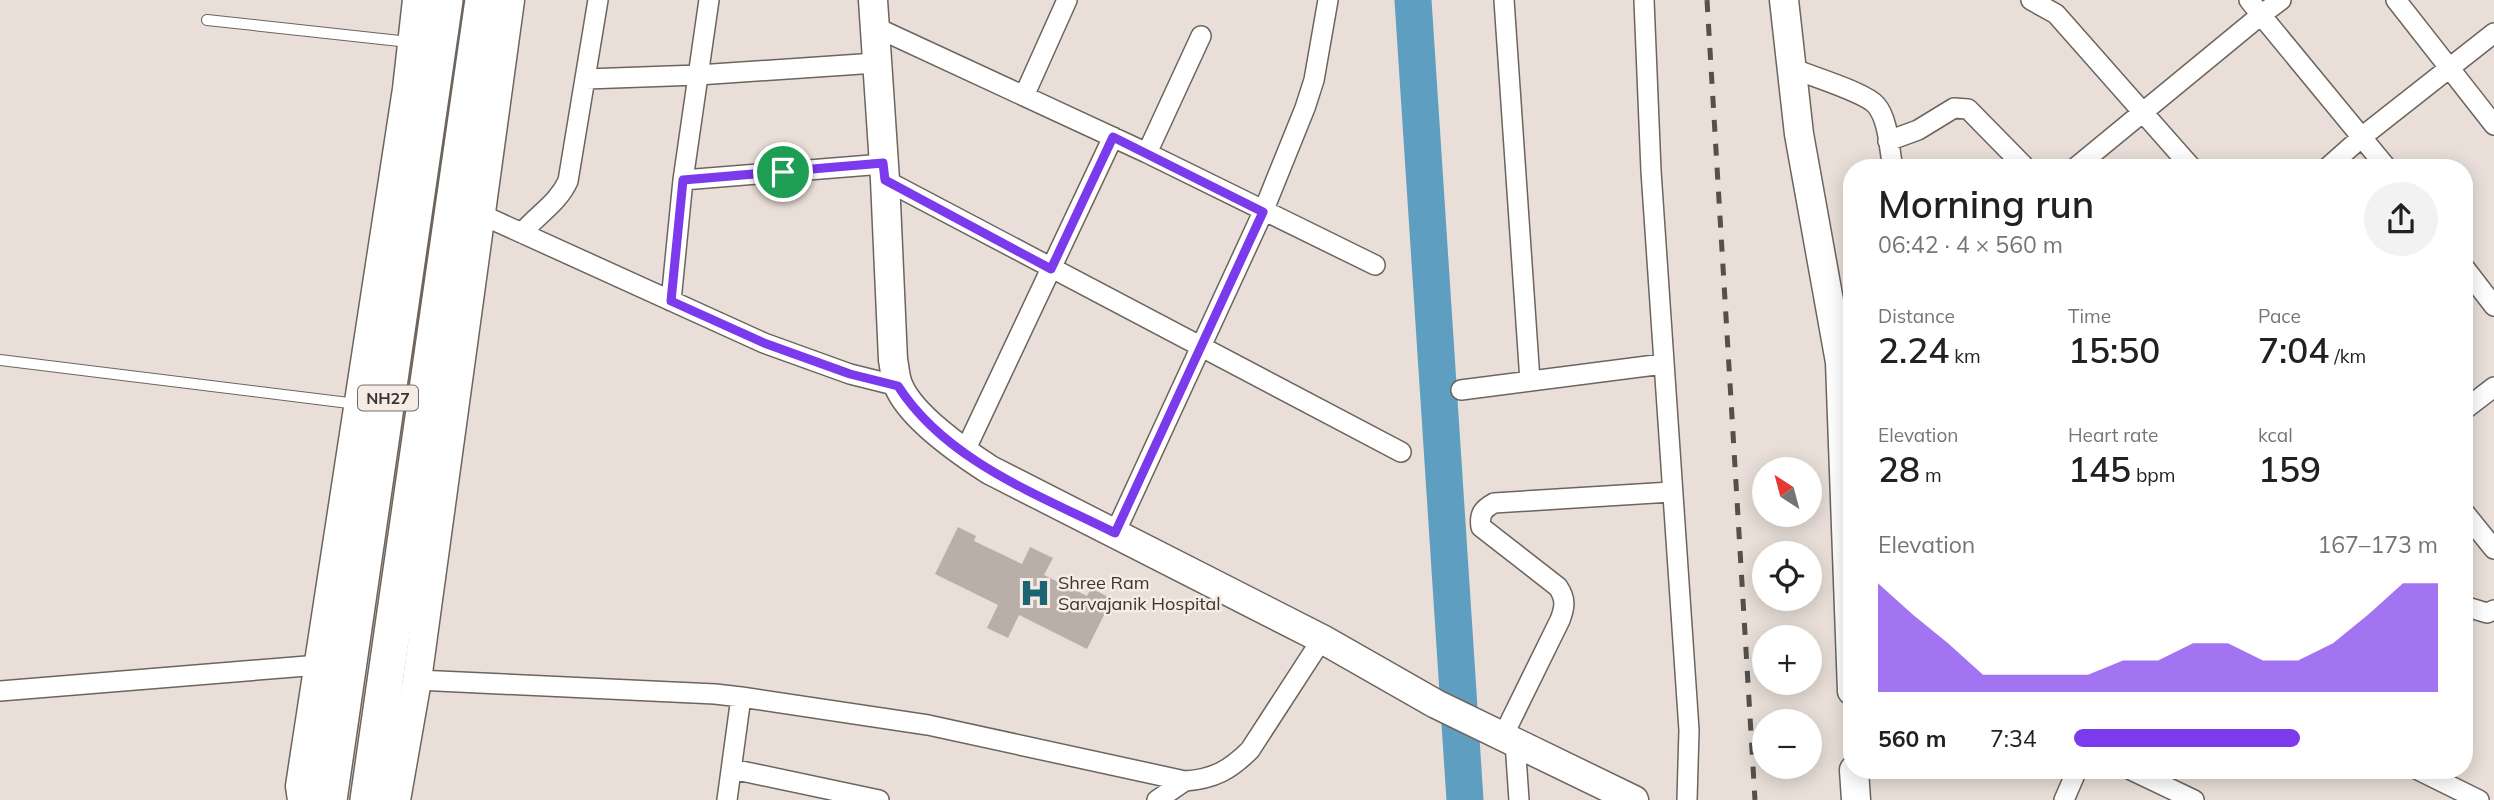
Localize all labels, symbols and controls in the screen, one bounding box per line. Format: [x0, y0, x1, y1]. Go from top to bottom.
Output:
pin [753, 142, 813, 202]
icon: arrive [764, 153, 802, 191]
text: Morning run [1878, 180, 2094, 228]
button: share [2364, 182, 2438, 256]
text: 06:42 · 4 × 560 m [1878, 230, 2063, 259]
text: Distance [1878, 304, 1955, 328]
text: Time [2068, 304, 2111, 328]
text: Pace [2258, 304, 2301, 328]
text: 2.24 [1878, 328, 1949, 372]
text: 15:50 [2068, 328, 2160, 372]
text: 7:04 [2258, 328, 2329, 372]
text: km [1949, 344, 1981, 368]
text: /km [2329, 344, 2366, 368]
road number: NH27 [358, 386, 418, 410]
text: Elevation [1878, 423, 1958, 447]
text: Heart rate [2068, 423, 2158, 447]
text: kcal [2258, 423, 2293, 447]
text: 28 [1878, 447, 1920, 491]
text: 145 [2068, 447, 2131, 491]
text: 159 [2258, 447, 2321, 491]
north arrow [1752, 457, 1822, 527]
map controls [1752, 457, 1822, 779]
text: m [1920, 463, 1942, 487]
text: bpm [2131, 463, 2175, 487]
text: Elevation [1878, 530, 1975, 559]
text: 167–173 m [2317, 530, 2438, 559]
button: locate [1752, 541, 1822, 611]
place label: Shree Ram Sarvajanik Hospital [1058, 571, 1221, 615]
hospital icon: Shree Ram Sarvajanik Hospital [1018, 576, 1052, 610]
button: + [1752, 625, 1822, 695]
button: − [1752, 709, 1822, 779]
text: 560 m [1878, 724, 1946, 753]
text: 7:34 [1990, 724, 2037, 753]

